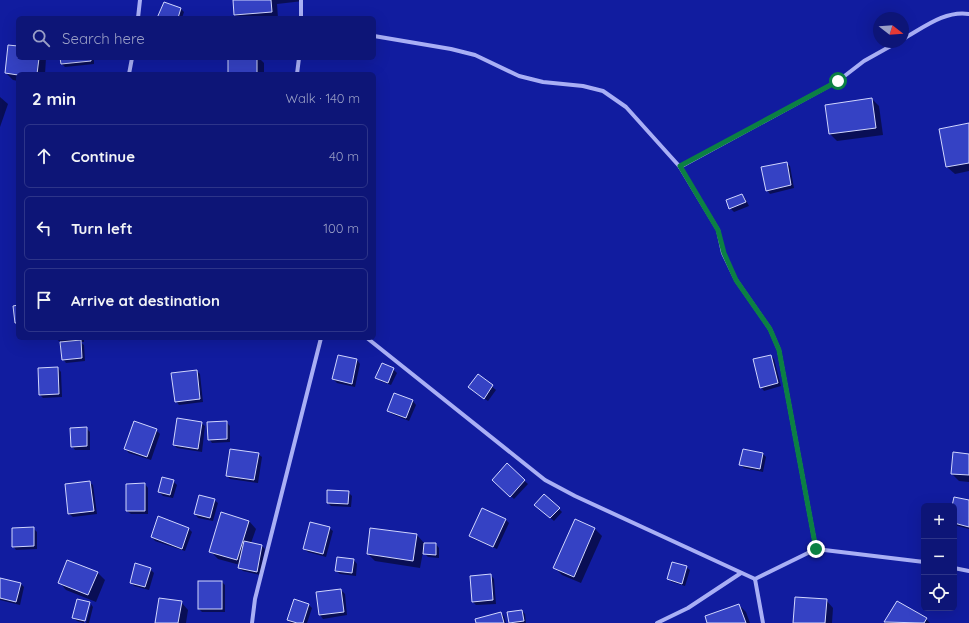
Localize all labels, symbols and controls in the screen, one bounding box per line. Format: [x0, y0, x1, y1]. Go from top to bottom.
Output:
north arrow [873, 12, 909, 48]
search box [16, 16, 376, 60]
icon: search [30, 27, 52, 49]
text: Search here [62, 29, 145, 48]
route start [829, 72, 847, 90]
text: 2 min [32, 88, 76, 109]
text: Walk · 140 m [285, 90, 360, 106]
icon: ahead [33, 145, 55, 167]
text: Continue [71, 147, 135, 166]
text: 40 m [329, 148, 359, 164]
icon: left [33, 217, 55, 239]
text: Turn left [71, 219, 133, 238]
text: 100 m [323, 220, 359, 236]
icon: arrive [33, 289, 55, 311]
text: Arrive at destination [71, 291, 220, 310]
map controls [921, 503, 957, 611]
button: + [921, 503, 957, 539]
button: − [921, 539, 957, 575]
route end [807, 540, 825, 558]
button: locate [921, 575, 957, 611]

